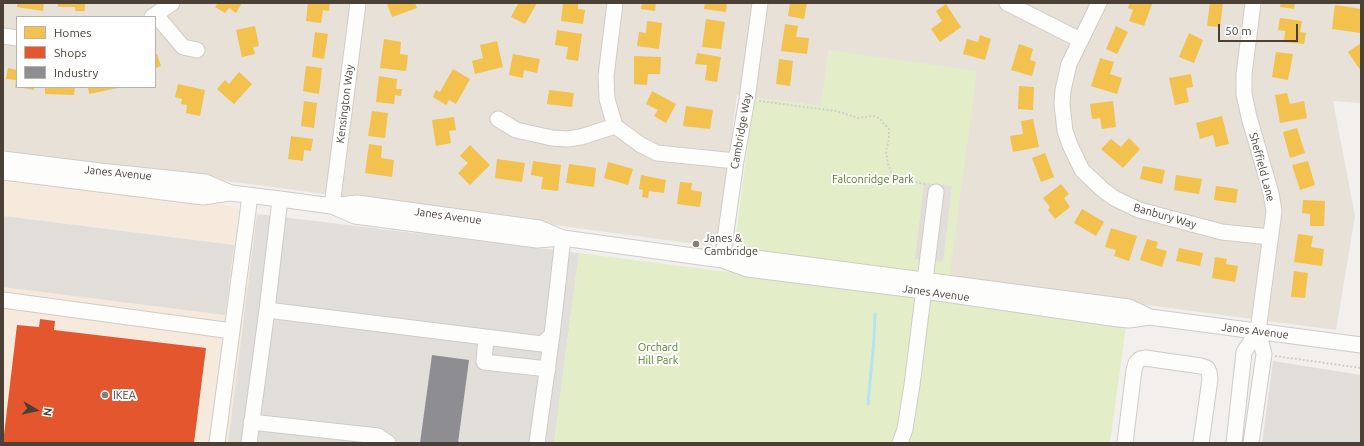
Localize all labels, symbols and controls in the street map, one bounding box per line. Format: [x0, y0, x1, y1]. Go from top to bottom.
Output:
legend [16, 16, 156, 88]
scale bar [1220, 16, 1300, 42]
text: 50 m [1225, 24, 1252, 37]
text: Homes [54, 26, 92, 39]
text: Shops [54, 46, 86, 59]
street label: Kensington Way [334, 64, 356, 144]
text: Industry [54, 66, 98, 79]
street label: Cambridge Way [728, 92, 754, 170]
street label: Sheffield Lane [1246, 131, 1278, 203]
street label: Janes Avenue [84, 163, 152, 183]
park label: Falconridge Park [832, 172, 914, 186]
street label: Banbury Way [1132, 201, 1198, 231]
street label: Janes Avenue [414, 205, 482, 227]
place label: Janes & Cambridge [704, 231, 758, 257]
marker: Janes & Cambridge [691, 239, 701, 249]
street label: Janes Avenue [902, 282, 970, 304]
street label: Janes Avenue [1221, 320, 1289, 342]
park label: Orchard Hill Park [638, 340, 678, 366]
place label: IKEA [113, 388, 136, 402]
north arrow [16, 390, 56, 430]
marker: IKEA [100, 390, 110, 400]
text: N [41, 407, 54, 417]

